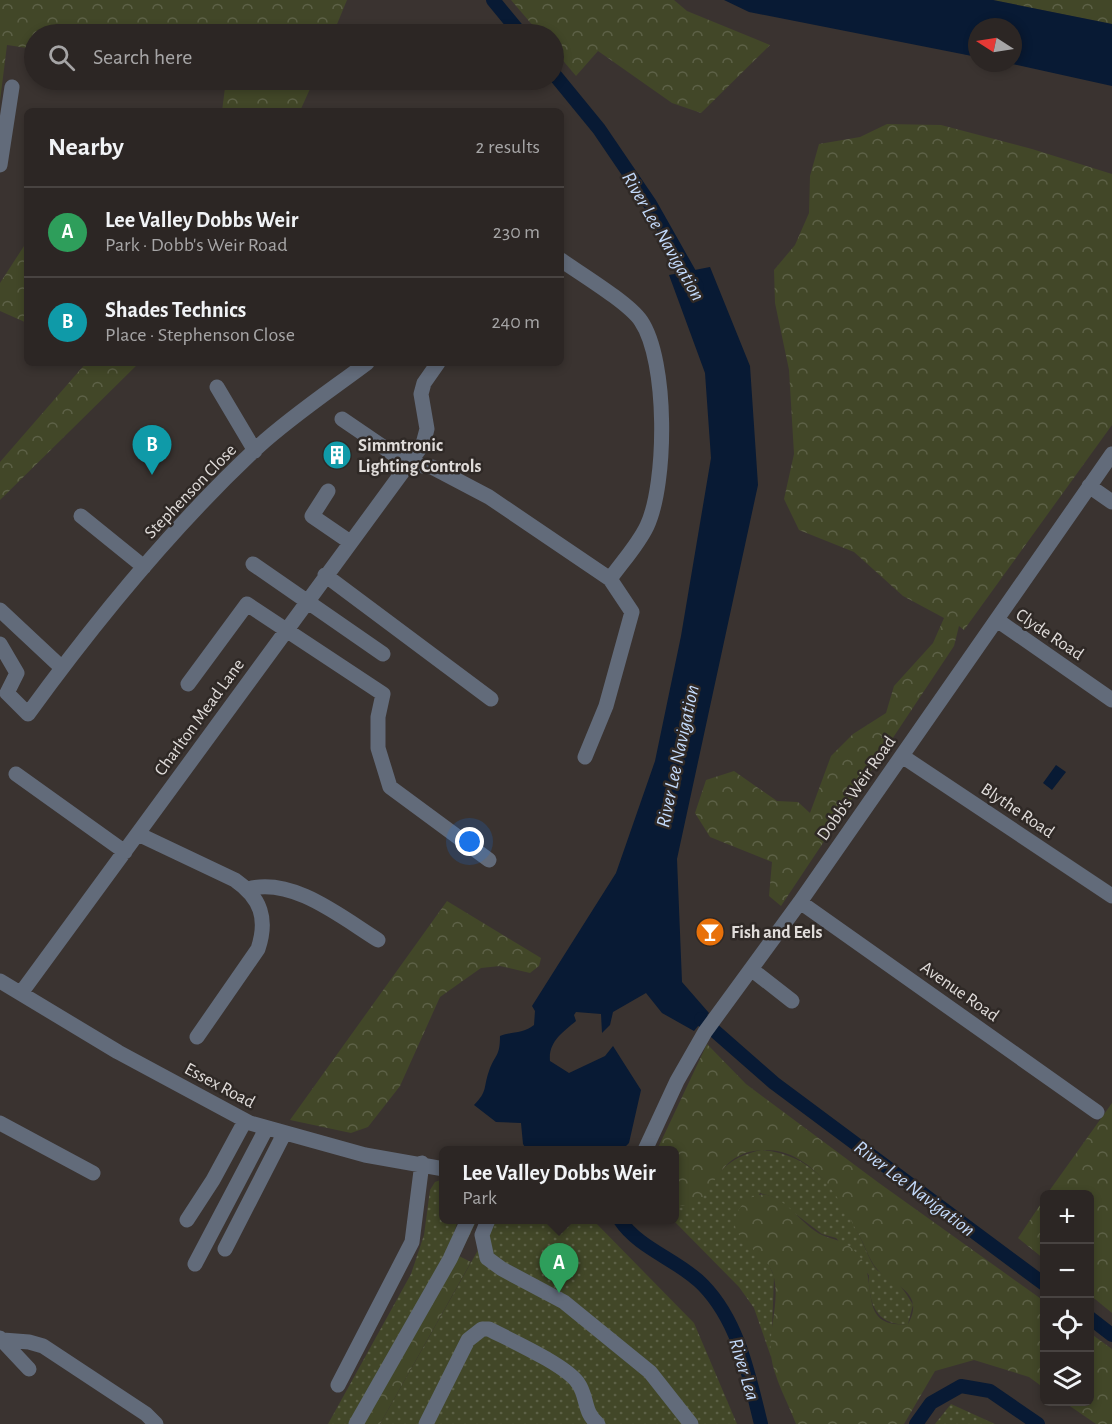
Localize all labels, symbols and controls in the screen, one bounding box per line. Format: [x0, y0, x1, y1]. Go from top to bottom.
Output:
north arrow [968, 18, 1022, 72]
search box [24, 24, 564, 90]
icon: search [45, 41, 78, 74]
text: Search here [93, 46, 192, 68]
text: Nearby [48, 134, 124, 160]
text: 2 results [476, 137, 540, 157]
water label: River Lee Navigation [618, 169, 708, 304]
text: Lee Valley Dobbs Weir [105, 209, 298, 231]
text: A [62, 222, 74, 242]
text: 230 m [493, 222, 540, 242]
text: Park · Dobb's Weir Road [105, 235, 288, 255]
text: Shades Technics [105, 299, 246, 321]
text: B [62, 312, 73, 332]
text: 240 m [491, 312, 540, 332]
text: Place · Stephenson Close [105, 325, 295, 345]
pin: B [132, 426, 172, 475]
place label: Simmtronic Lighting Controls [358, 437, 481, 476]
building icon: Simmtronic Lighting Controls [321, 439, 353, 471]
street label: Stephenson Close [141, 441, 240, 542]
street label: Clyde Road [1012, 606, 1087, 664]
street label: Charlton Mead Lane [152, 656, 248, 779]
water label: River Lee Navigation [653, 683, 703, 829]
street label: Dobb's Weir Road [814, 733, 900, 844]
street label: Blythe Road [978, 780, 1057, 842]
your location [455, 827, 484, 856]
bar icon: Fish and Eels [694, 916, 726, 948]
place label: Fish and Eels [731, 924, 822, 942]
street label: Avenue Road [917, 958, 1002, 1025]
street label: Essex Road [181, 1060, 258, 1112]
water label: River Lee Navigation [850, 1137, 978, 1241]
popup [439, 1146, 679, 1224]
text: Lee Valley Dobbs Weir [462, 1162, 656, 1184]
text: Park [462, 1188, 497, 1208]
map controls [1040, 1190, 1094, 1406]
button: + [1040, 1190, 1094, 1244]
pin: A [540, 1244, 578, 1293]
button: − [1040, 1244, 1094, 1298]
button: locate [1040, 1298, 1094, 1352]
water label: River Lea [725, 1336, 763, 1403]
button: layers [1040, 1352, 1094, 1406]

